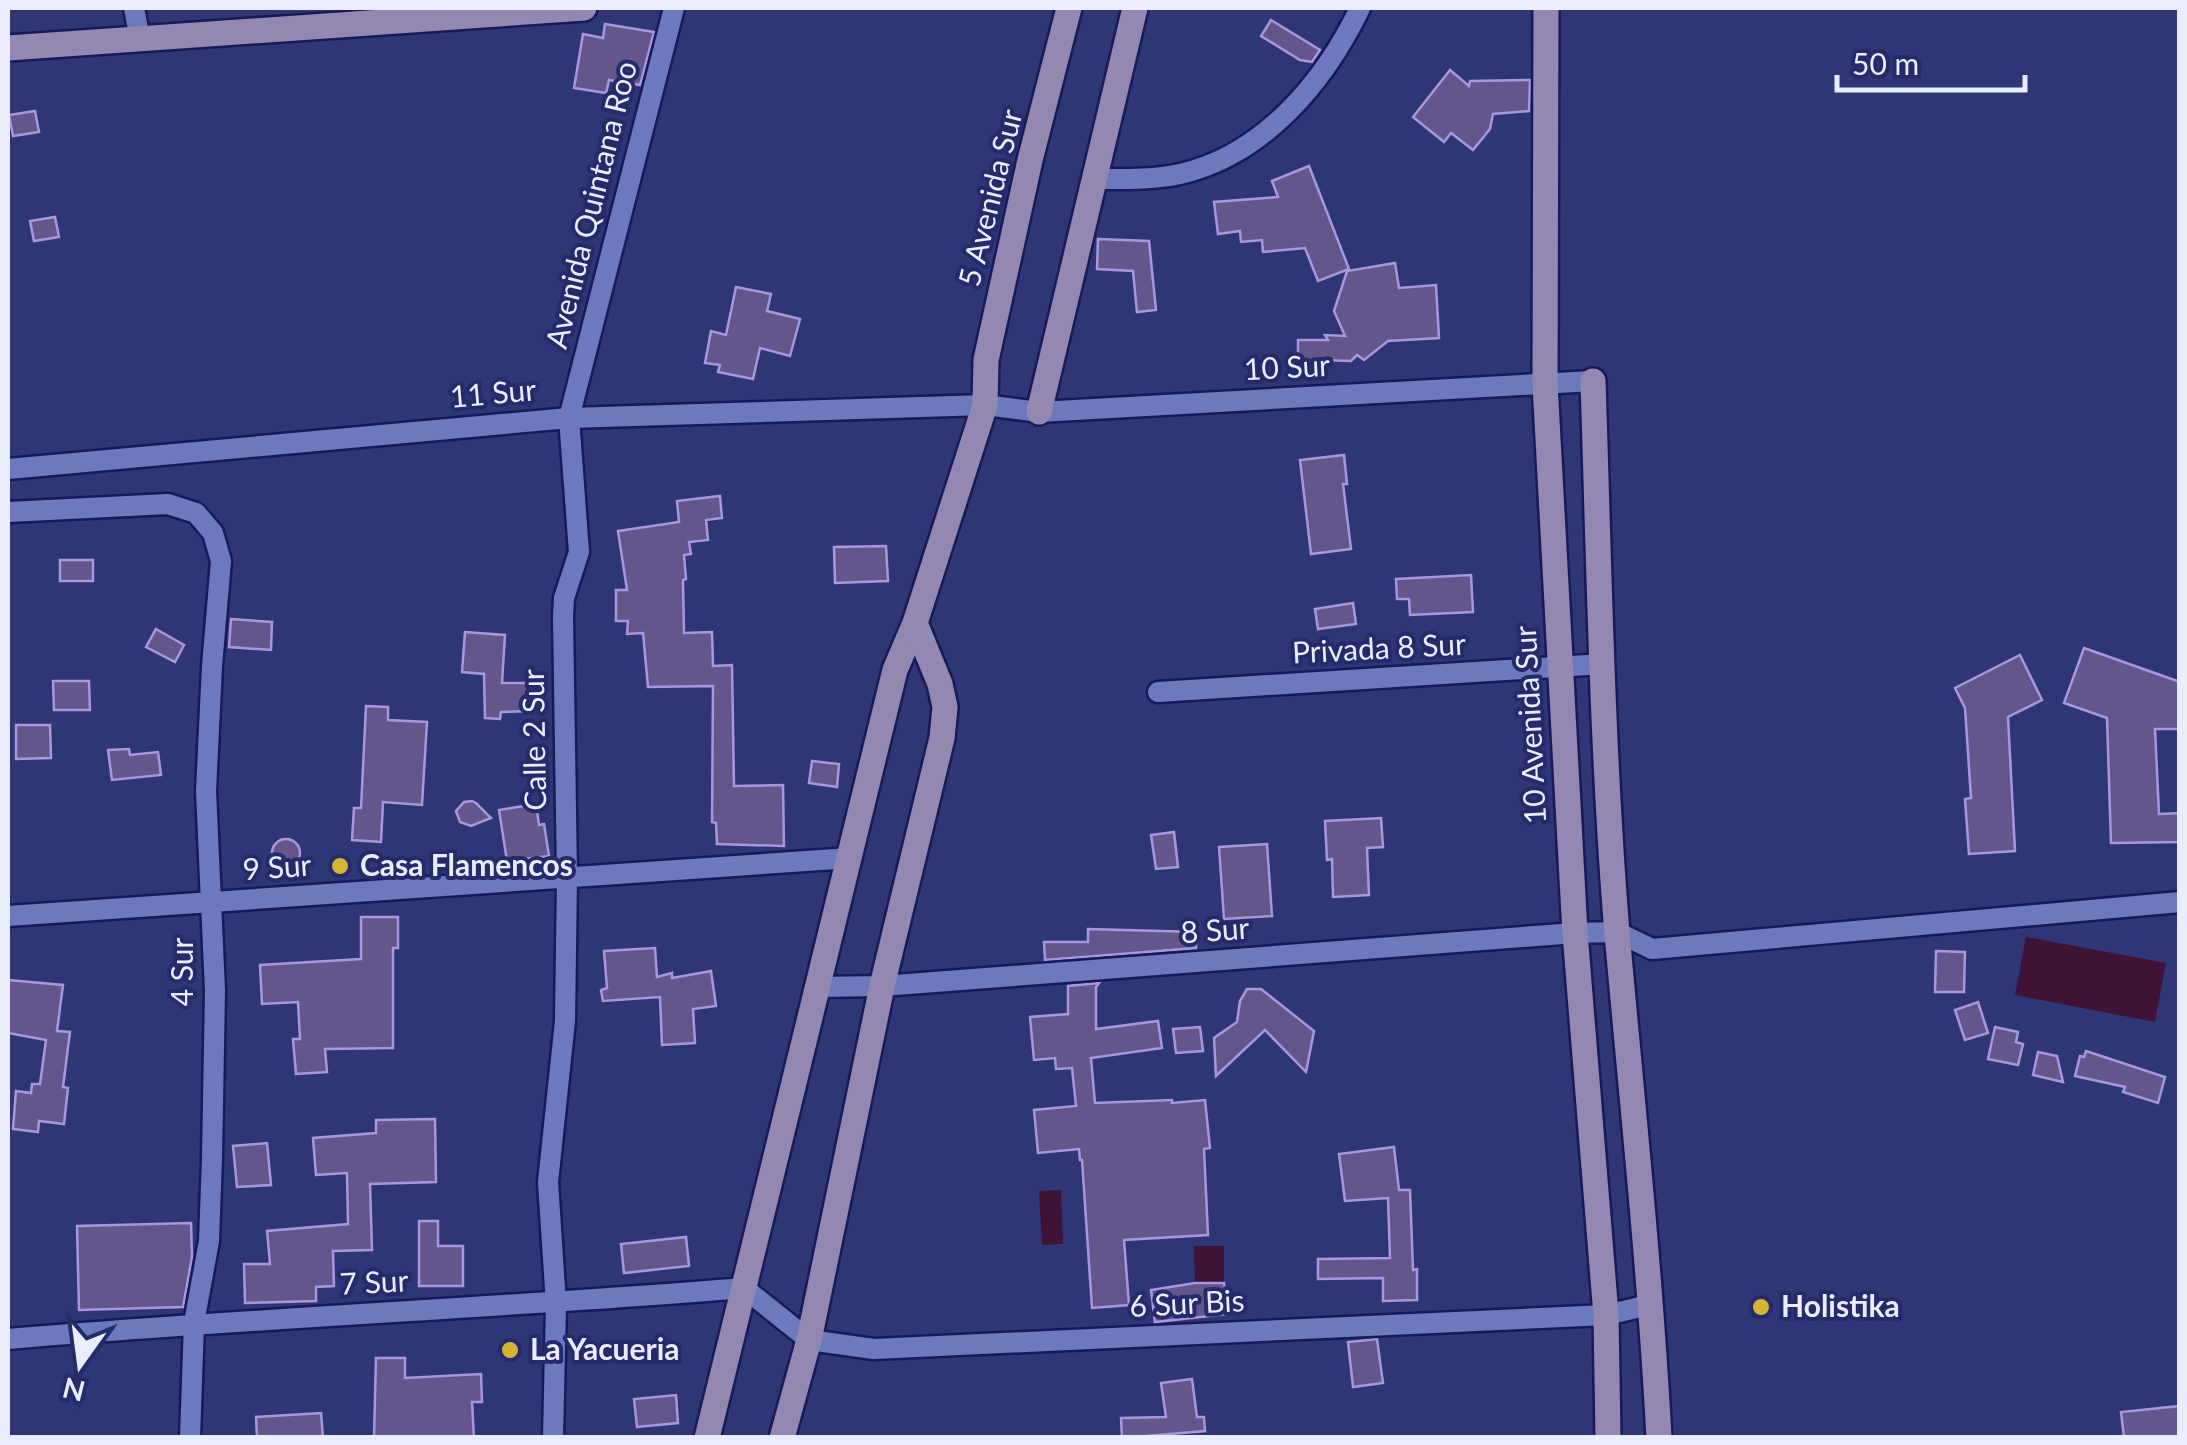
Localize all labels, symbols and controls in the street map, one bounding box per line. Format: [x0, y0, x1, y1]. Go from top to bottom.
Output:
scale bar [1837, 30, 2024, 92]
text: 50 m [1852, 45, 1919, 81]
street label: Avenida Quintana Roo [537, 57, 643, 352]
street label: 5 Avenida Sur [950, 105, 1028, 290]
street label: 10 Sur [1243, 346, 1331, 386]
street label: 11 Sur [448, 370, 537, 414]
street label: Privada 8 Sur [1291, 624, 1467, 670]
street label: 10 Avenida Sur [1506, 625, 1552, 825]
street label: Calle 2 Sur [514, 669, 552, 811]
street label: 9 Sur [241, 846, 312, 886]
place label: Casa Flamencos [360, 846, 573, 882]
marker: Casa Flamencos [329, 855, 351, 877]
street label: 8 Sur [1179, 909, 1250, 949]
street label: 4 Sur [163, 938, 199, 1006]
street label: 7 Sur [339, 1261, 409, 1301]
street label: 6 Sur Bis [1129, 1281, 1245, 1323]
place label: Holistika [1781, 1287, 1900, 1323]
marker: Holistika [1750, 1296, 1772, 1318]
north arrow [30, 1315, 130, 1415]
place label: La Yacueria [530, 1330, 680, 1366]
marker: La Yacueria [499, 1339, 521, 1361]
text: N [59, 1371, 88, 1409]

